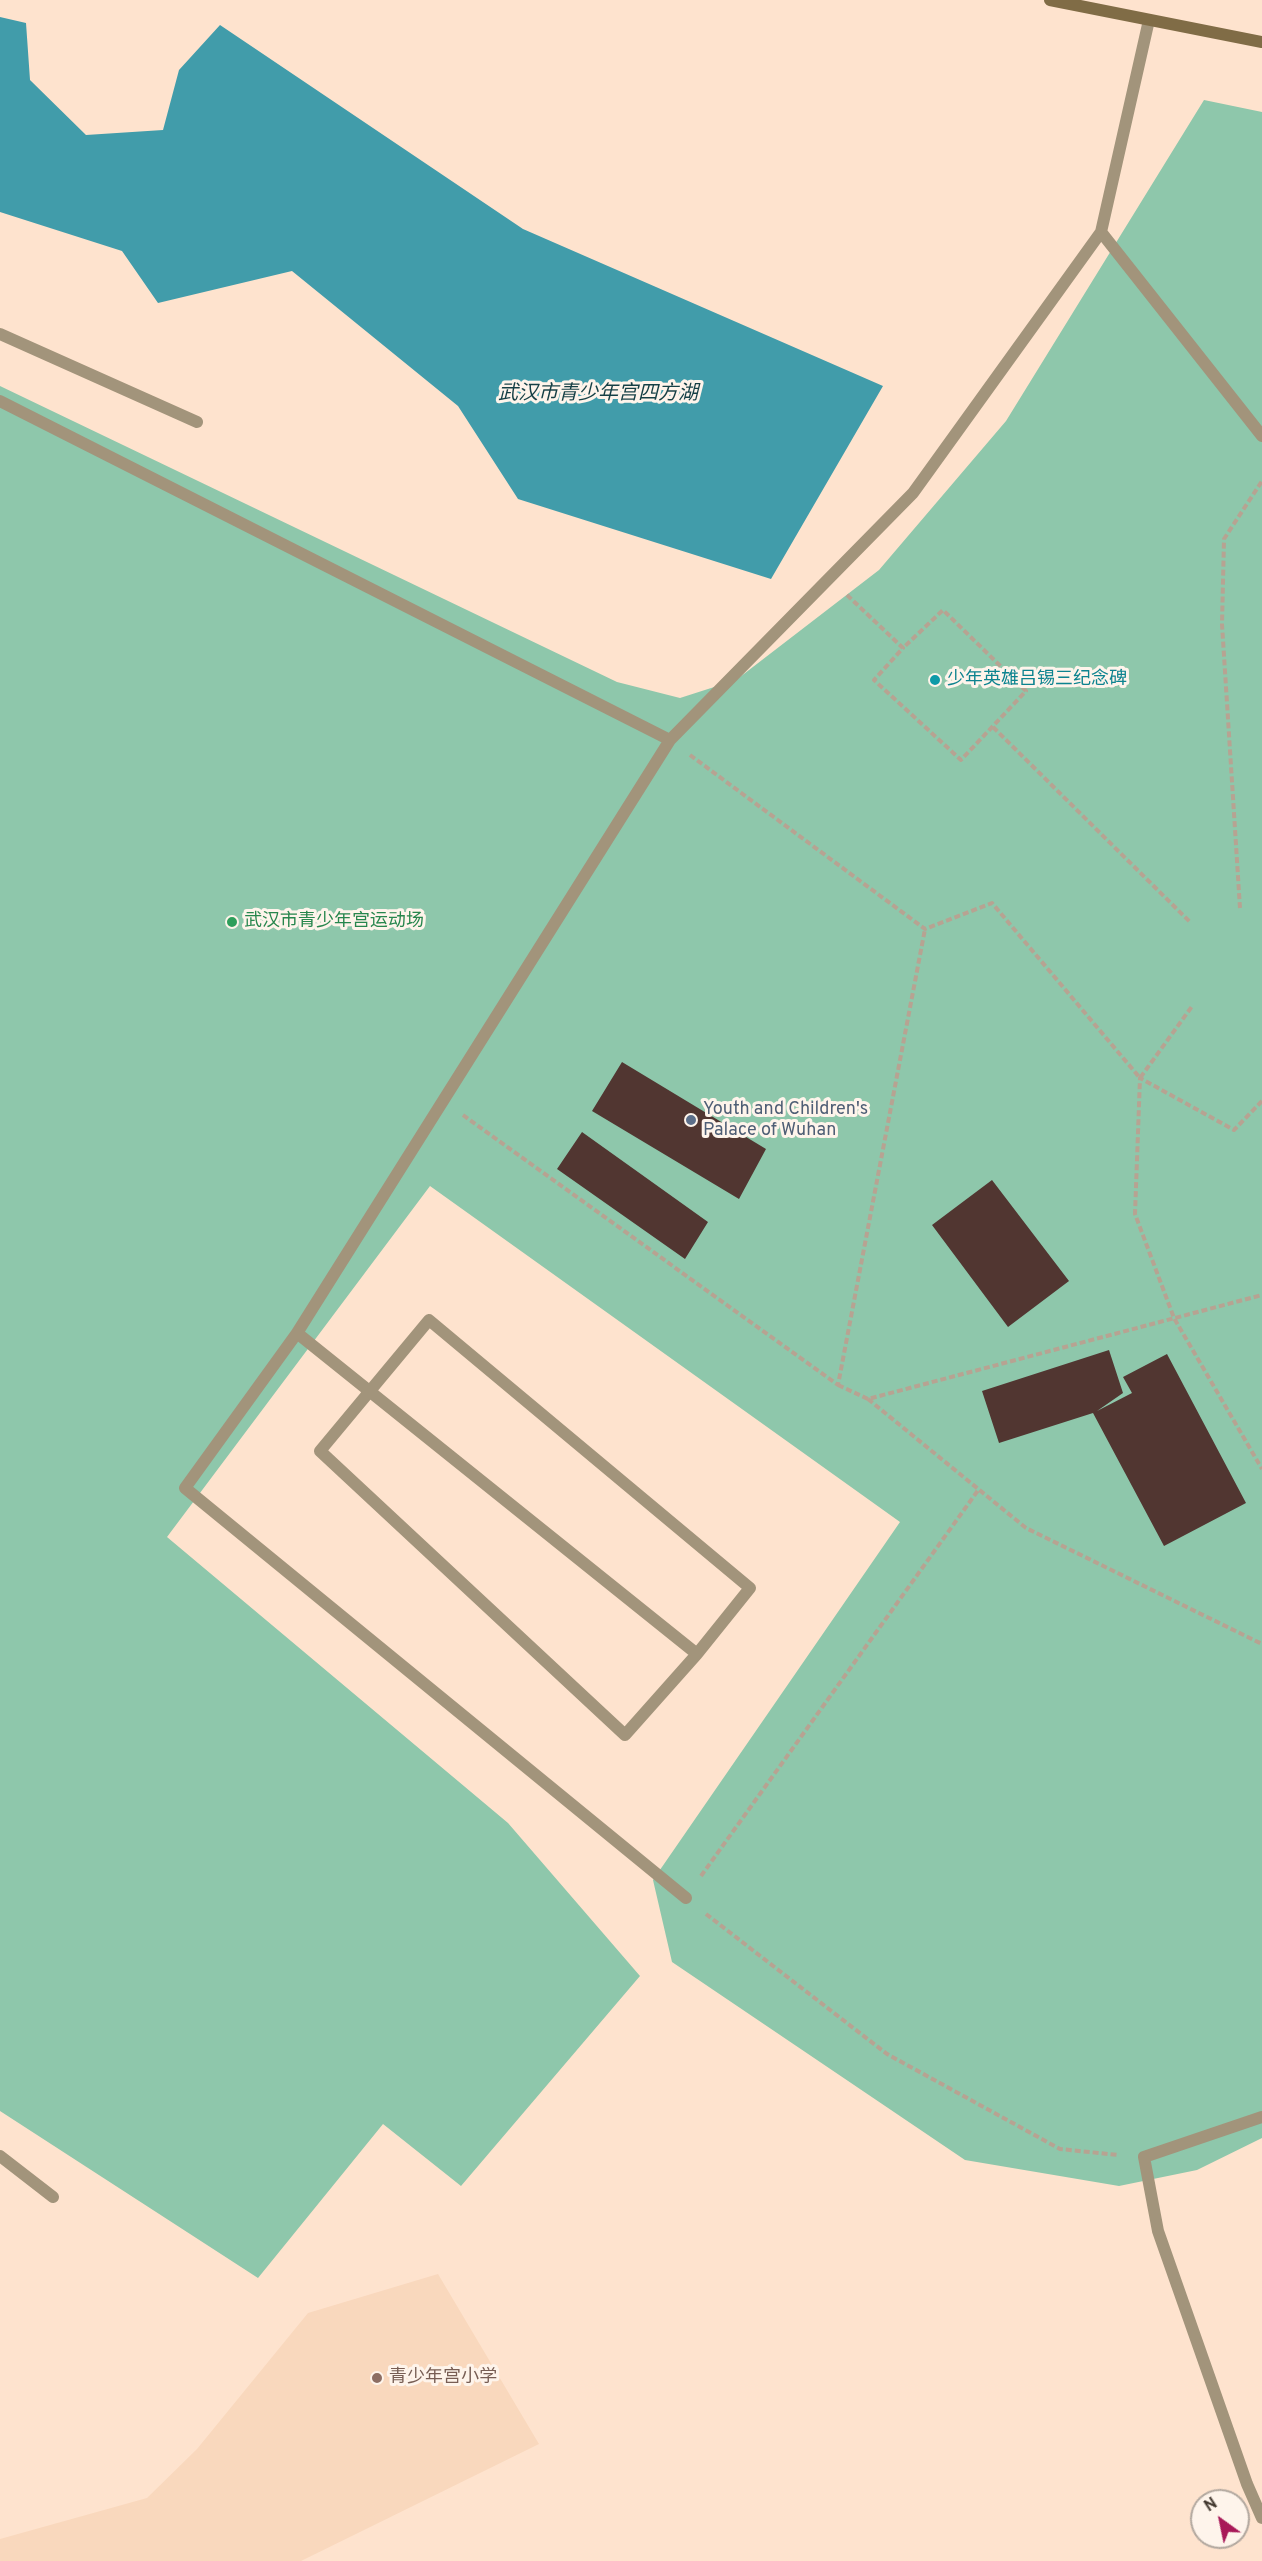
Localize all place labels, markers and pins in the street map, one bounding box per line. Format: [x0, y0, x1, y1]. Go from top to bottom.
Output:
place label: 少年英雄吕锡三纪念碑 [947, 669, 1127, 691]
marker: 少年英雄吕锡三纪念碑 [928, 673, 942, 687]
place label: 武汉市青少年宫运动场 [244, 911, 424, 933]
marker: 武汉市青少年宫运动场 [225, 915, 239, 929]
place label: Youth and Children's Palace of Wuhan [703, 1099, 868, 1142]
marker: Youth and Children's Palace of Wuhan [684, 1113, 698, 1127]
place label: 青少年宫小学 [389, 2367, 497, 2389]
marker: 青少年宫小学 [370, 2371, 384, 2385]

